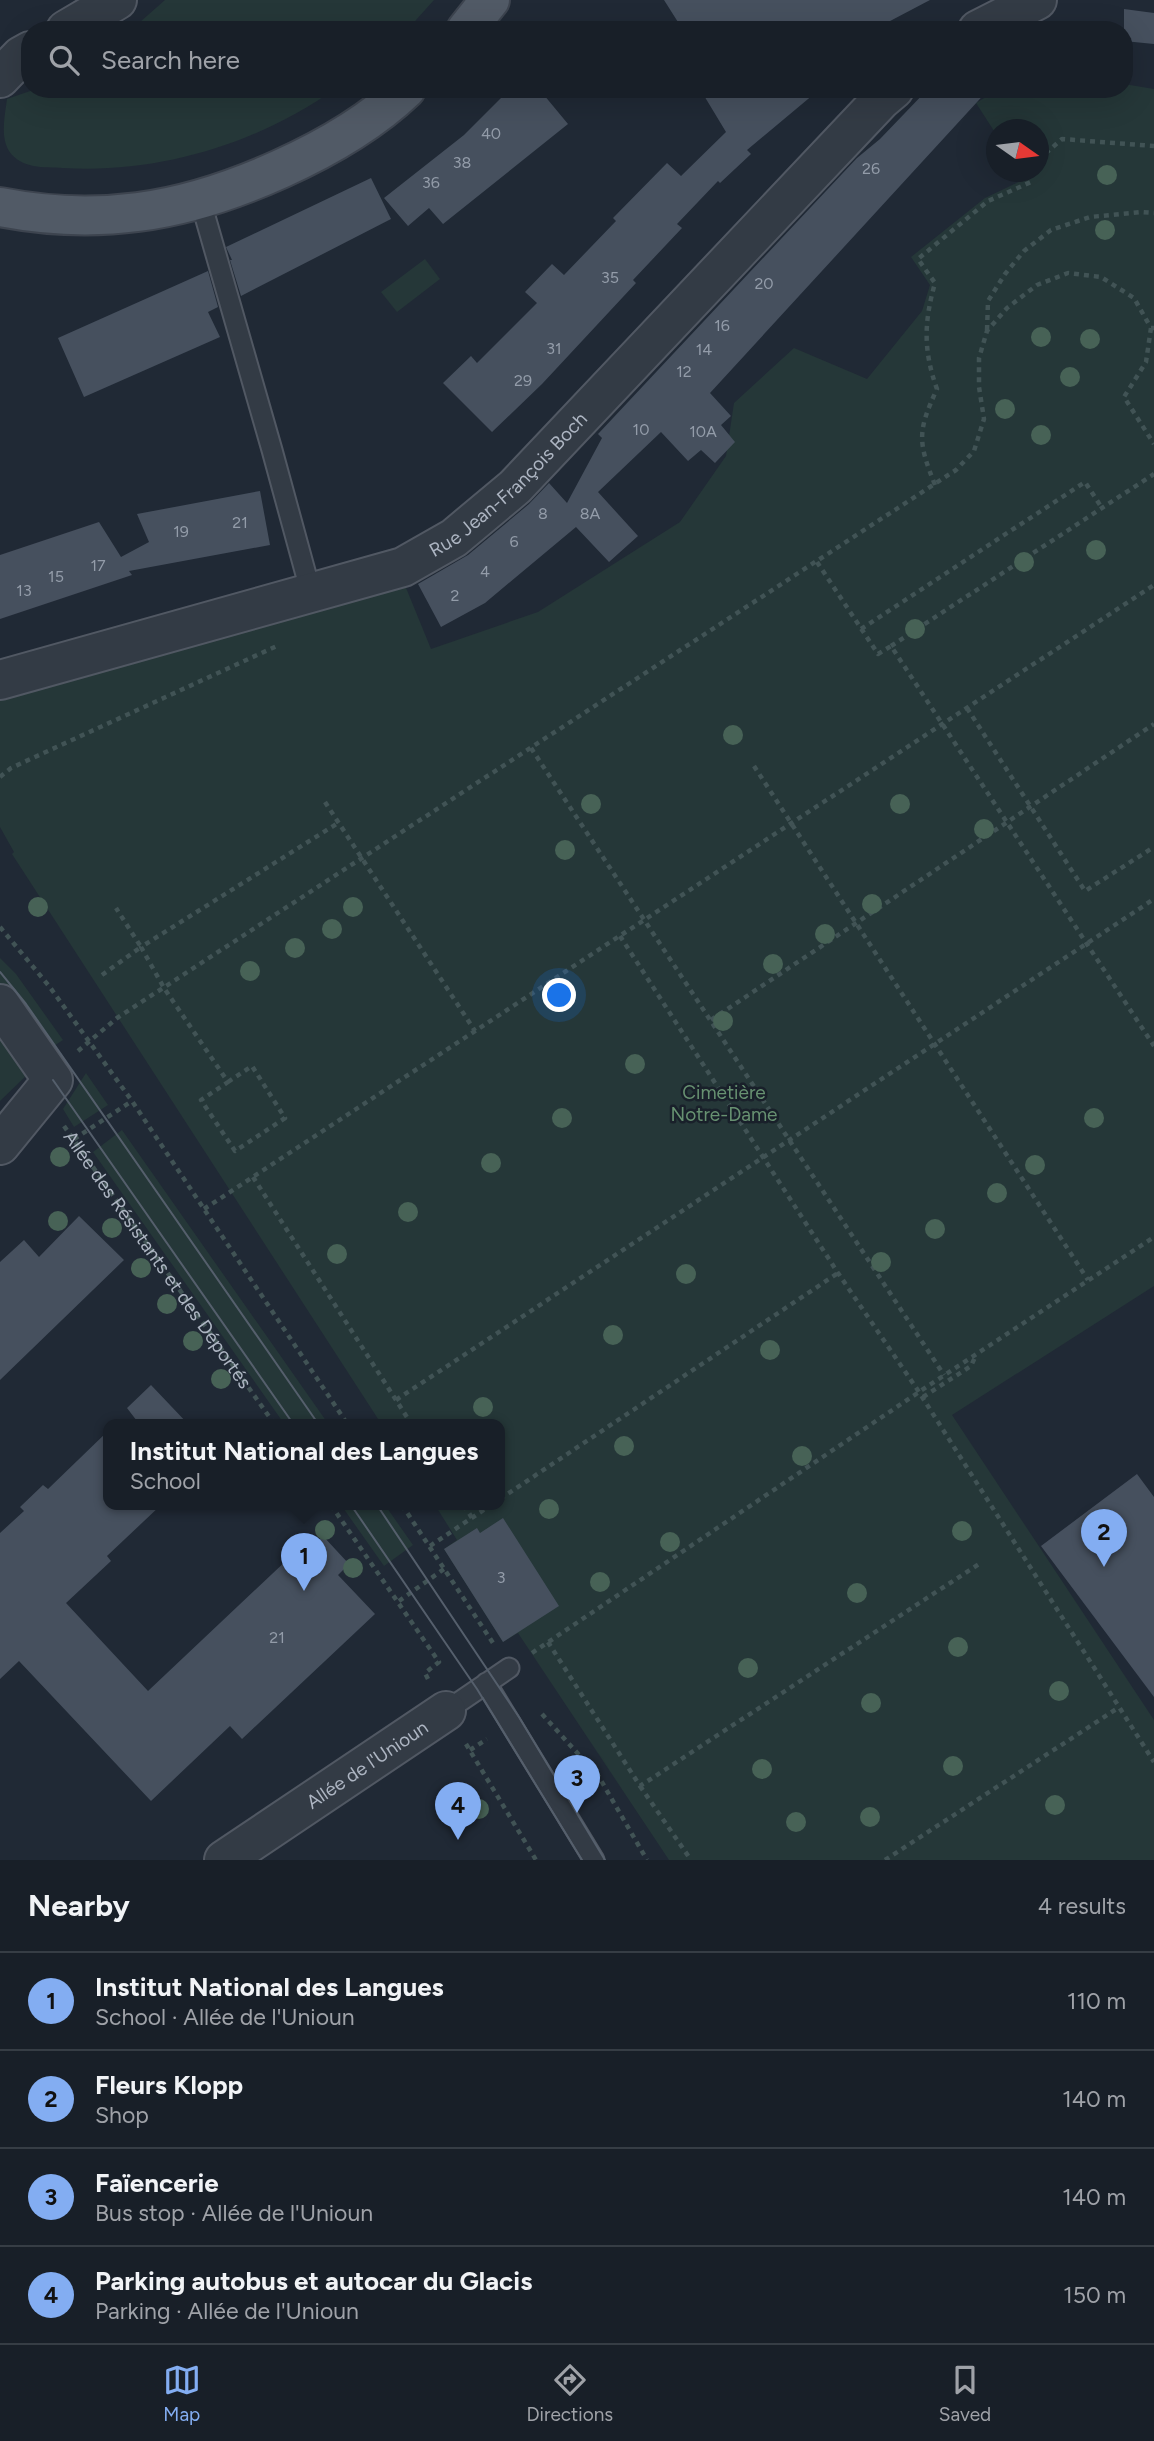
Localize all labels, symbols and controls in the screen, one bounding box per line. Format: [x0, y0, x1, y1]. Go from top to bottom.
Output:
search box [21, 21, 1133, 98]
icon: search [45, 41, 83, 79]
text: Search here [101, 44, 240, 76]
north arrow [986, 119, 1049, 182]
house number: 40 [481, 124, 501, 143]
house number: 38 [453, 153, 471, 172]
house number: 26 [862, 159, 880, 178]
house number: 36 [422, 173, 440, 192]
house number: 35 [601, 268, 619, 287]
house number: 20 [754, 274, 774, 293]
house number: 16 [714, 316, 730, 335]
house number: 31 [546, 339, 562, 358]
house number: 14 [696, 340, 712, 359]
house number: 12 [676, 362, 692, 381]
house number: 29 [514, 371, 532, 390]
street label: Rue Jean-François Boch [425, 407, 591, 561]
house number: 10 [633, 420, 649, 439]
house number: 10A [689, 422, 717, 441]
house number: 8 [538, 504, 548, 523]
house number: 8A [580, 504, 600, 523]
house number: 21 [232, 513, 248, 532]
house number: 19 [173, 522, 189, 541]
house number: 6 [509, 532, 519, 551]
house number: 17 [90, 556, 106, 575]
house number: 4 [480, 562, 490, 581]
house number: 15 [48, 567, 64, 586]
house number: 13 [16, 581, 32, 600]
house number: 2 [451, 586, 459, 605]
your location [542, 978, 576, 1012]
park label: Cimetière Notre-Dame [671, 1081, 777, 1126]
street label: Allée des Résistants et des Déportés [59, 1126, 257, 1393]
popup [103, 1419, 505, 1510]
text: Institut National des Langues [130, 1435, 478, 1467]
text: School [130, 1467, 201, 1495]
pin: 2 [1081, 1509, 1127, 1567]
pin: 1 [281, 1533, 327, 1591]
house number: 3 [497, 1568, 505, 1587]
house number: 21 [269, 1628, 285, 1647]
street label: Allée de l'Unioun [302, 1715, 432, 1813]
pin: 3 [554, 1755, 600, 1813]
pin: 4 [435, 1782, 481, 1840]
text: Nearby [28, 1887, 130, 1924]
text: 4 results [1038, 1892, 1126, 1920]
text: Institut National des Langues [95, 1971, 444, 2003]
text: 1 [46, 1987, 56, 2015]
text: 110 m [1067, 1987, 1126, 2015]
text: School · Allée de l'Unioun [95, 2003, 355, 2031]
text: Fleurs Klopp [95, 2069, 243, 2101]
text: 2 [44, 2085, 58, 2113]
text: 140 m [1062, 2085, 1126, 2113]
text: Shop [95, 2101, 149, 2129]
text: Faïencerie [95, 2167, 219, 2199]
text: 3 [45, 2183, 57, 2211]
text: 140 m [1062, 2183, 1126, 2211]
text: Bus stop · Allée de l'Unioun [95, 2199, 373, 2227]
text: Parking autobus et autocar du Glacis [95, 2265, 532, 2297]
text: 4 [44, 2281, 58, 2309]
text: 150 m [1063, 2281, 1126, 2309]
text: Parking · Allée de l'Unioun [95, 2297, 359, 2325]
tab: Map [163, 2361, 201, 2426]
tab: Directions [526, 2361, 613, 2426]
tab: Saved [939, 2361, 991, 2426]

